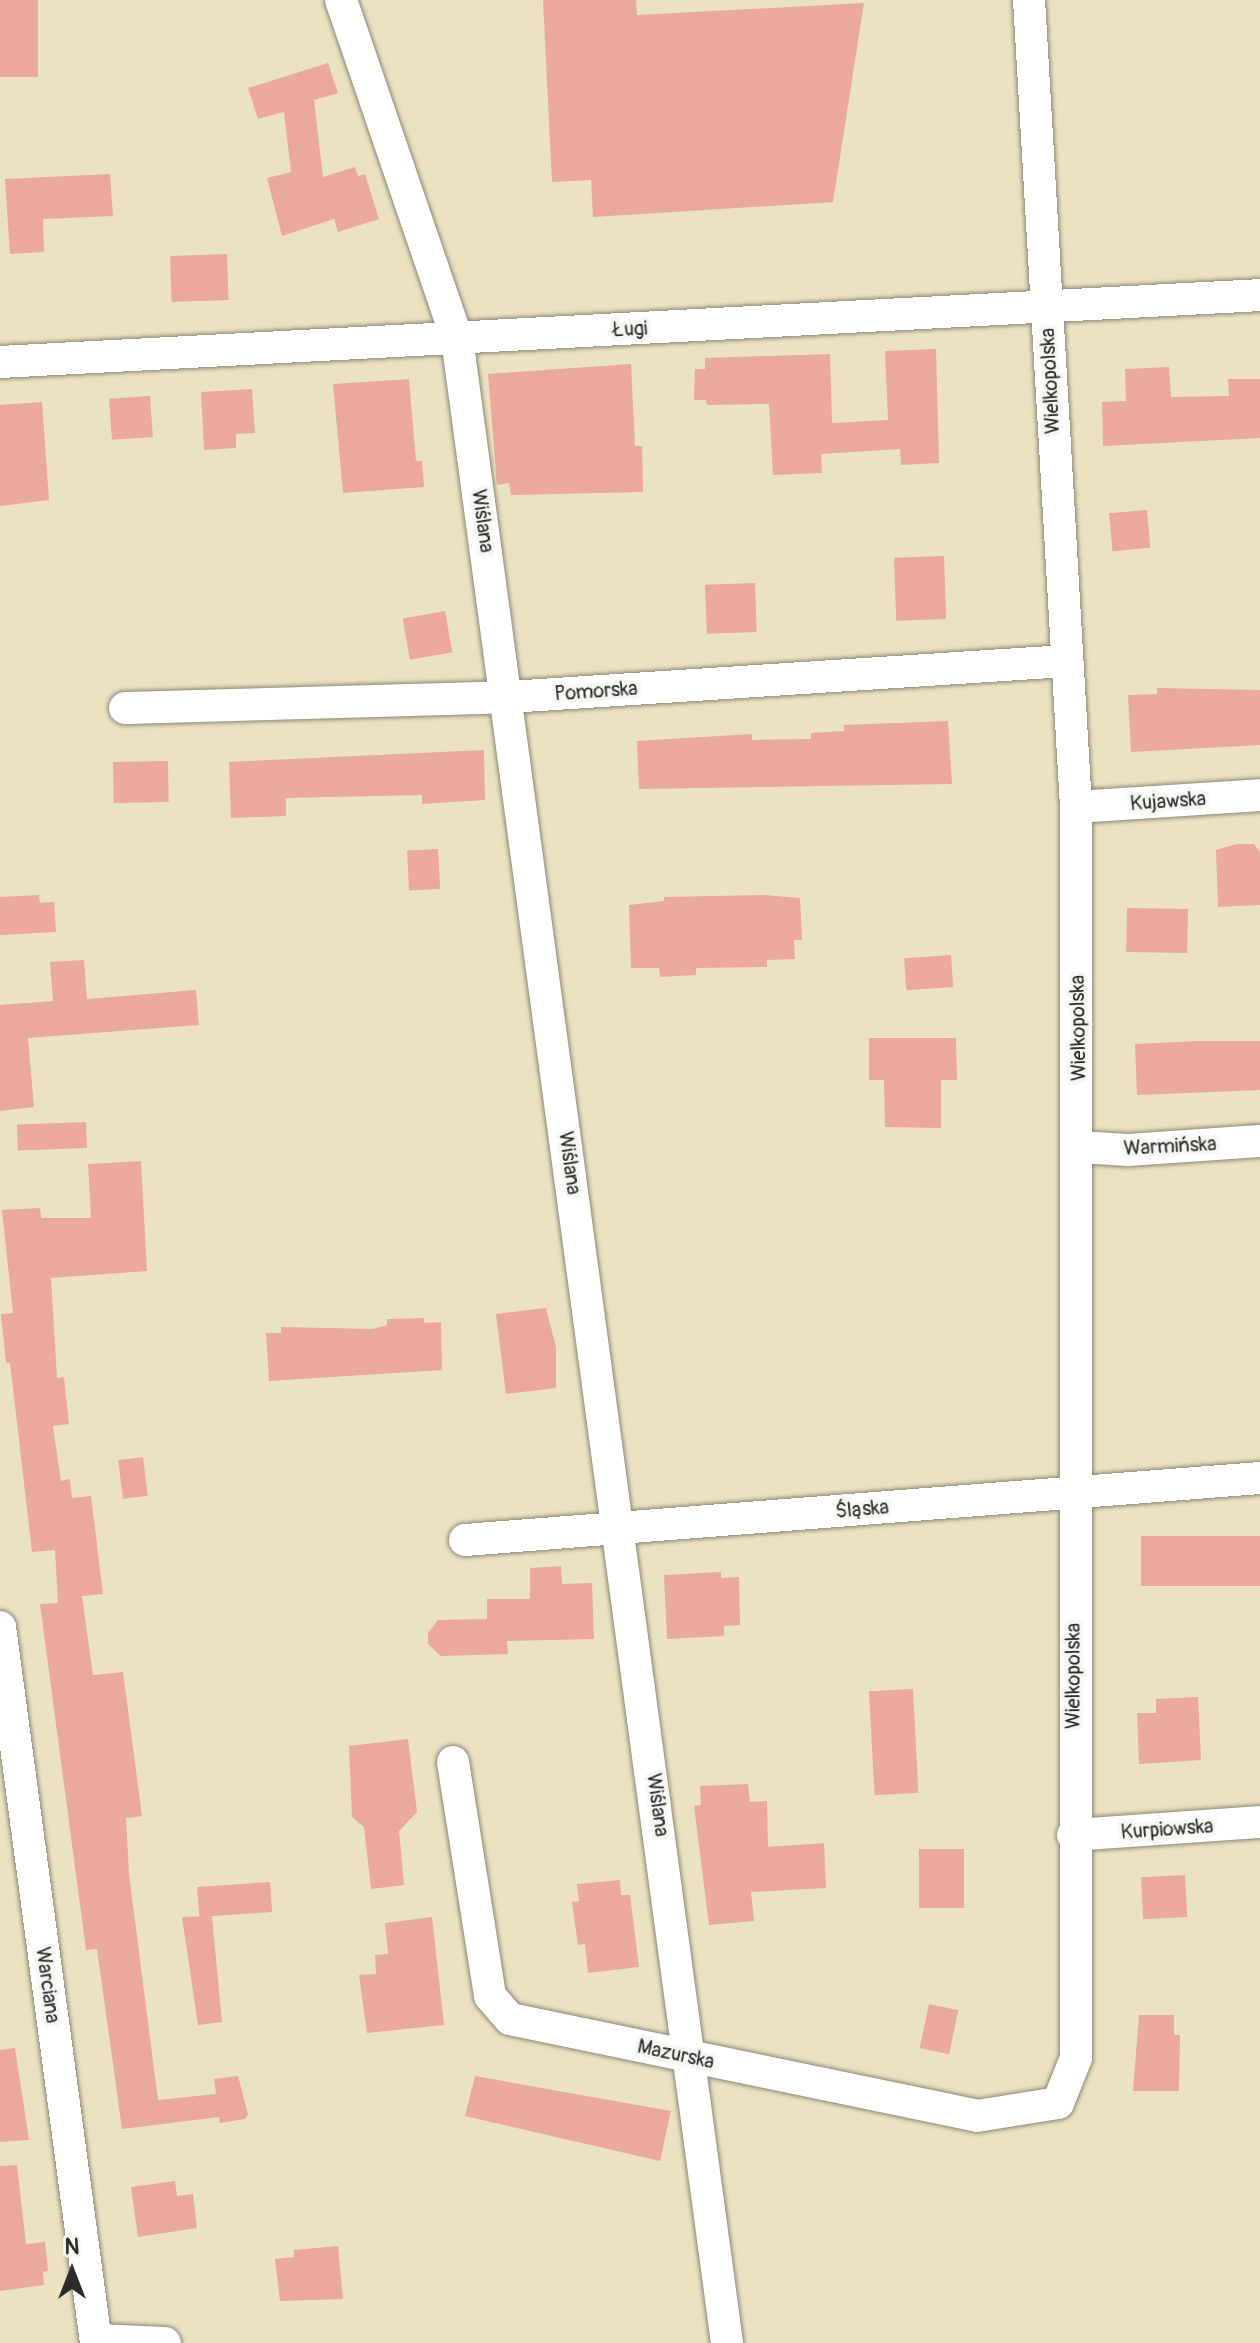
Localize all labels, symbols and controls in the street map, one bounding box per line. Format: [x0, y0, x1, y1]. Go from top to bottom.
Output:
street label: Ługi [612, 316, 648, 342]
street label: Wielkopolska [1035, 327, 1065, 435]
street label: Wiślana [467, 488, 499, 554]
street label: Pomorska [554, 676, 638, 706]
street label: Kujawska [1129, 786, 1207, 816]
street label: Wielkopolska [1065, 975, 1091, 1081]
street label: Wiślana [554, 1130, 586, 1196]
street label: Warmińska [1123, 1132, 1217, 1160]
street label: Śląska [834, 1495, 890, 1523]
street label: Wielkopolska [1061, 1623, 1085, 1729]
street label: Wiślana [642, 1772, 674, 1838]
street label: Kurpiowska [1120, 1814, 1214, 1844]
street label: Warciana [31, 1945, 65, 2025]
street label: Mazurska [635, 2034, 717, 2074]
north arrow [32, 2231, 112, 2311]
text: N [65, 2233, 79, 2261]

